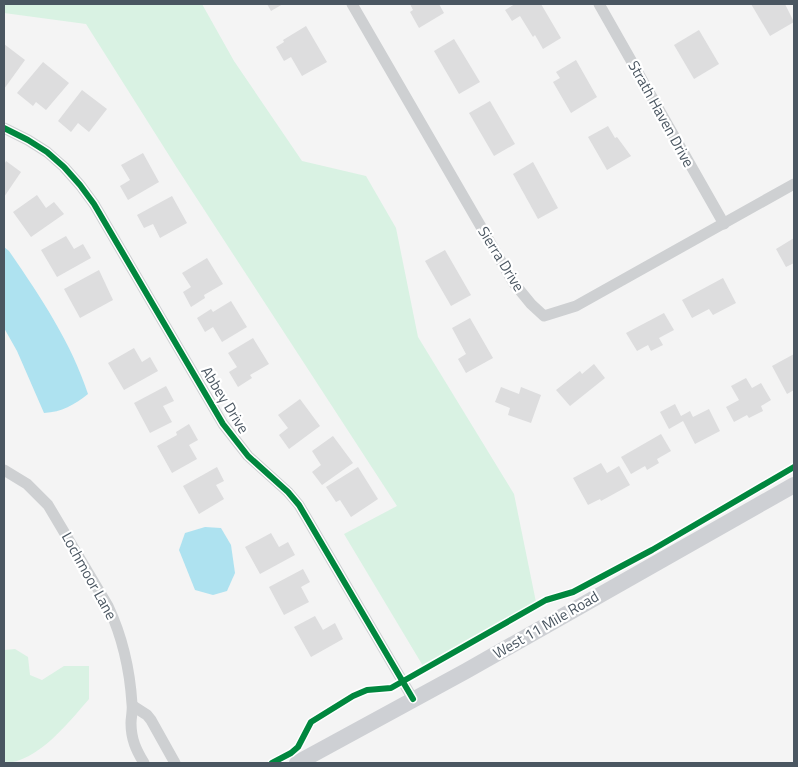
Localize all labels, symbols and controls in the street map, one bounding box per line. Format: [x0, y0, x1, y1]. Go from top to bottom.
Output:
street label: Strath Haven Drive [623, 56, 700, 171]
street label: Sierra Drive [472, 222, 531, 296]
street label: Abbey Drive [196, 362, 255, 438]
street label: Lochmoor Lane [56, 528, 123, 624]
street label: West 11 Mile Road [489, 585, 603, 664]

